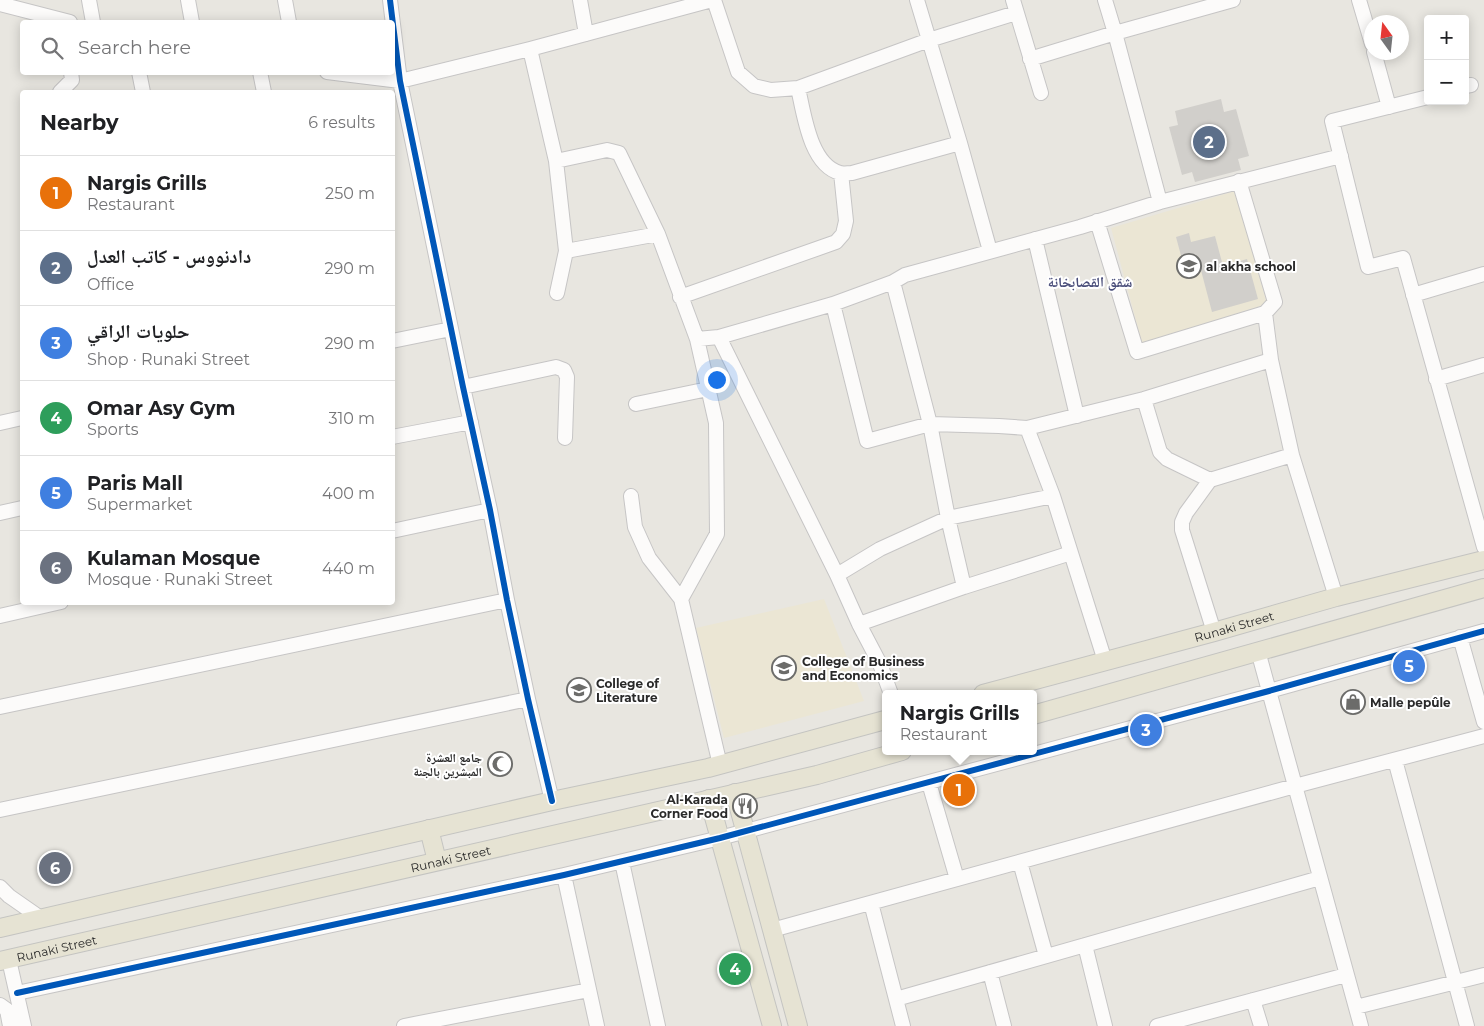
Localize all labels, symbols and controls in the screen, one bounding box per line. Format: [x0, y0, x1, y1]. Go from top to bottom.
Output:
north arrow [1364, 15, 1409, 60]
map controls [1424, 15, 1469, 105]
button: + [1424, 15, 1469, 60]
search box [20, 20, 395, 75]
icon: search [38, 34, 66, 62]
text: Search here [78, 36, 191, 59]
button: − [1424, 60, 1469, 105]
text: Nearby [40, 110, 119, 135]
text: 6 results [308, 113, 375, 132]
pin: 2 [1193, 123, 1225, 161]
text: Nargis Grills [87, 172, 207, 195]
text: 1 [53, 184, 59, 203]
text: 250 m [325, 184, 375, 203]
text: Restaurant [87, 195, 175, 214]
text: دادنووس - کاتب العدل [87, 245, 251, 268]
school or university icon: al akha school [1176, 253, 1202, 279]
text: 2 [51, 259, 61, 278]
text: 290 m [324, 259, 375, 278]
place label: al akha school [1206, 259, 1296, 274]
district label: شقق القصابخانة [1048, 273, 1132, 291]
text: Office [87, 275, 134, 294]
text: حلويات الراقي [87, 320, 190, 343]
text: 3 [51, 334, 61, 353]
text: 290 m [324, 334, 375, 353]
text: Shop · Runaki Street [87, 350, 250, 369]
your location [704, 367, 730, 393]
text: Omar Asy Gym [87, 397, 236, 420]
text: 4 [50, 409, 62, 428]
text: 310 m [328, 409, 375, 428]
text: Sports [87, 420, 139, 439]
text: Paris Mall [87, 472, 183, 495]
text: 5 [51, 484, 61, 503]
text: 400 m [322, 484, 375, 503]
text: Supermarket [87, 495, 193, 514]
text: Kulaman Mosque [87, 547, 260, 570]
text: 6 [51, 559, 61, 578]
text: 440 m [322, 559, 375, 578]
text: Mosque · Runaki Street [87, 570, 273, 589]
street label: Runaki Street [1193, 608, 1276, 644]
pin: 5 [1393, 647, 1425, 685]
place label: College of Business and Economics [802, 654, 925, 683]
school or university icon: College of Business and Economics [771, 655, 797, 681]
place label: College of Literature [596, 676, 660, 705]
school or university icon: College of Literature [566, 677, 592, 703]
shop icon: Malle pepûle [1340, 689, 1366, 715]
popup [882, 690, 1037, 755]
place label: Malle pepûle [1370, 695, 1451, 710]
text: Nargis Grills [900, 702, 1019, 725]
pin: 3 [1130, 711, 1162, 749]
text: Restaurant [900, 725, 988, 744]
place label: جامع العشرة المبشرين بالجنة [413, 750, 482, 780]
mosque icon: جامع العشرة المبشرين بالجنة [487, 751, 513, 777]
pin: 1 [943, 771, 975, 809]
place label: Al-Karada Corner Food [651, 792, 728, 821]
restaurant icon: Al-Karada Corner Food [732, 793, 758, 819]
street label: Runaki Street [409, 842, 492, 875]
pin: 6 [39, 849, 71, 887]
street label: Runaki Street [15, 932, 98, 965]
pin: 4 [719, 950, 751, 988]

